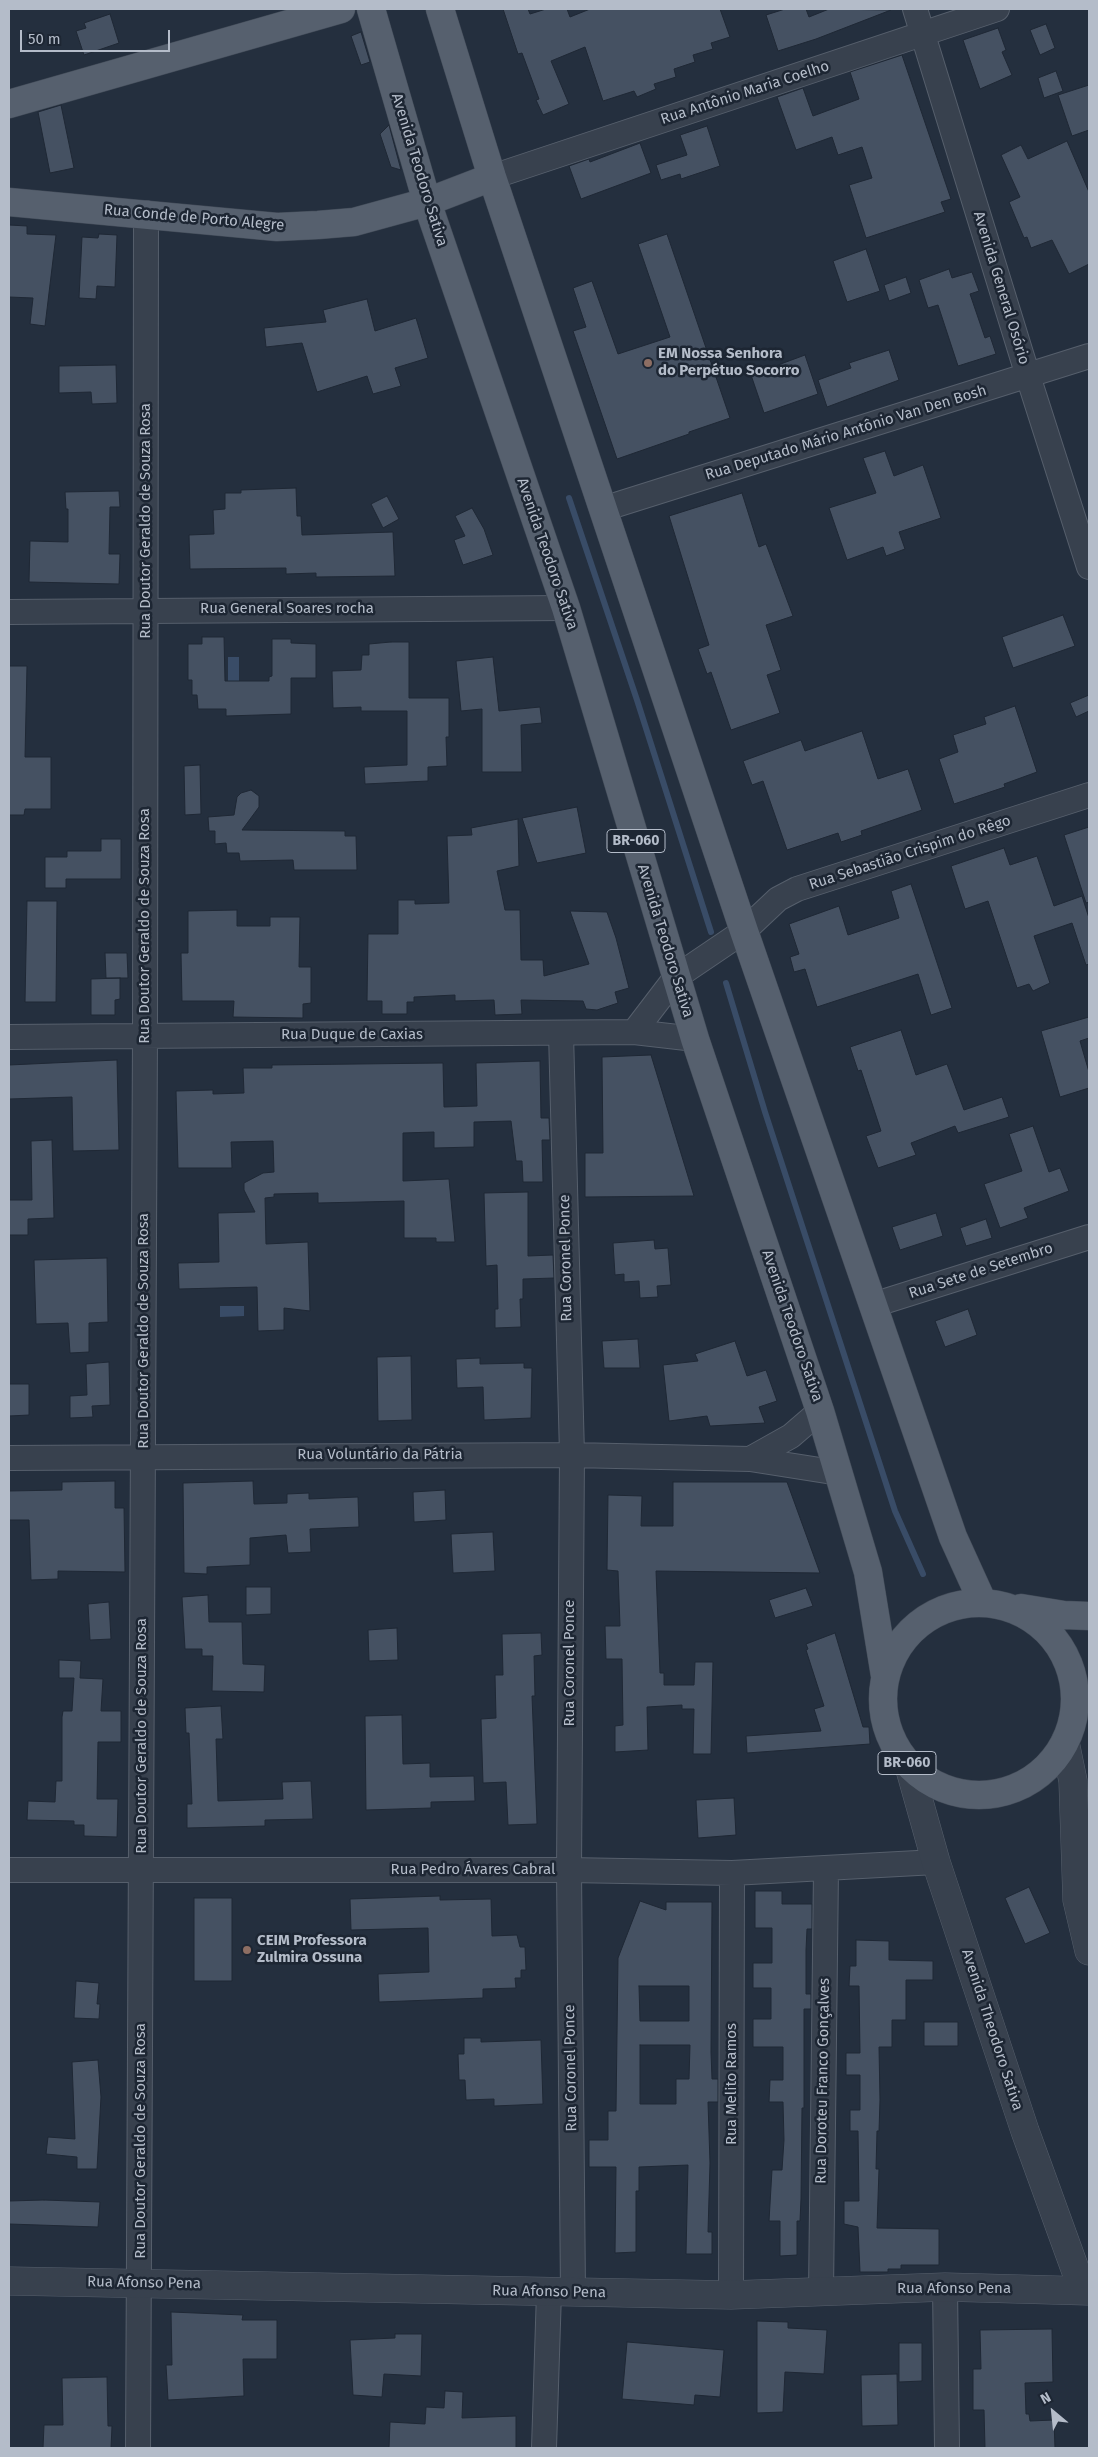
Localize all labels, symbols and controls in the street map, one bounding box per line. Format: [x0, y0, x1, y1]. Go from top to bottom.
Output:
scale bar [22, 20, 172, 52]
text: 50 m [28, 30, 61, 48]
street label: Rua Antônio Maria Coelho [659, 57, 831, 129]
street label: Avenida Teodoro Sativa [387, 91, 451, 249]
street label: Rua Conde de Porto Alegre [103, 201, 285, 235]
street label: Avenida General Osório [969, 209, 1033, 367]
place label: EM Nossa Senhora do Perpétuo Socorro [658, 345, 799, 380]
marker: EM Nossa Senhora do Perpétuo Socorro [642, 357, 654, 369]
street label: Rua Deputado Mário Antônio Van Den Bosh [703, 382, 989, 484]
street label: Rua Doutor Geraldo de Souza Rosa [137, 403, 155, 639]
street label: Avenida Teodoro Sativa [513, 476, 581, 632]
street label: Rua General Soares rocha [200, 600, 374, 618]
street label: Rua Doutor Geraldo de Souza Rosa [136, 808, 154, 1044]
street label: Rua Sebastião Crispim do Rêgo [807, 812, 1013, 894]
road number: BR-060 [607, 829, 665, 852]
street label: Avenida Teodoro Sativa [633, 862, 697, 1020]
street label: Rua Duque de Caxias [281, 1026, 423, 1044]
street label: Rua Coronel Ponce [556, 1194, 576, 1322]
street label: Rua Doutor Geraldo de Souza Rosa [135, 1213, 153, 1449]
street label: Rua Sete de Setembro [907, 1239, 1055, 1303]
street label: Avenida Teodoro Sativa [758, 1248, 826, 1404]
street label: Rua Voluntário da Pátria [297, 1446, 463, 1464]
street label: Rua Coronel Ponce [561, 1599, 579, 1727]
street label: Rua Doutor Geraldo de Souza Rosa [133, 1618, 151, 1854]
road number: BR-060 [878, 1752, 936, 1775]
street label: Rua Pedro Ávares Cabral [391, 1861, 555, 1879]
place label: CEIM Professora Zulmira Ossuna [257, 1932, 367, 1967]
marker: CEIM Professora Zulmira Ossuna [241, 1944, 253, 1956]
street label: Avenida Theodoro Sativa [957, 1947, 1027, 2113]
street label: Rua Doroteu Franco Gonçalves [812, 1978, 834, 2184]
street label: Rua Coronel Ponce [561, 2004, 581, 2132]
street label: Rua Doutor Geraldo de Souza Rosa [132, 2023, 150, 2259]
street label: Rua Melito Ramos [723, 2023, 741, 2145]
street label: Rua Afonso Pena [87, 2273, 201, 2293]
street label: Rua Afonso Pena [897, 2280, 1011, 2298]
street label: Rua Afonso Pena [492, 2282, 606, 2302]
north arrow [1028, 2387, 1078, 2437]
text: N [1038, 2389, 1054, 2408]

